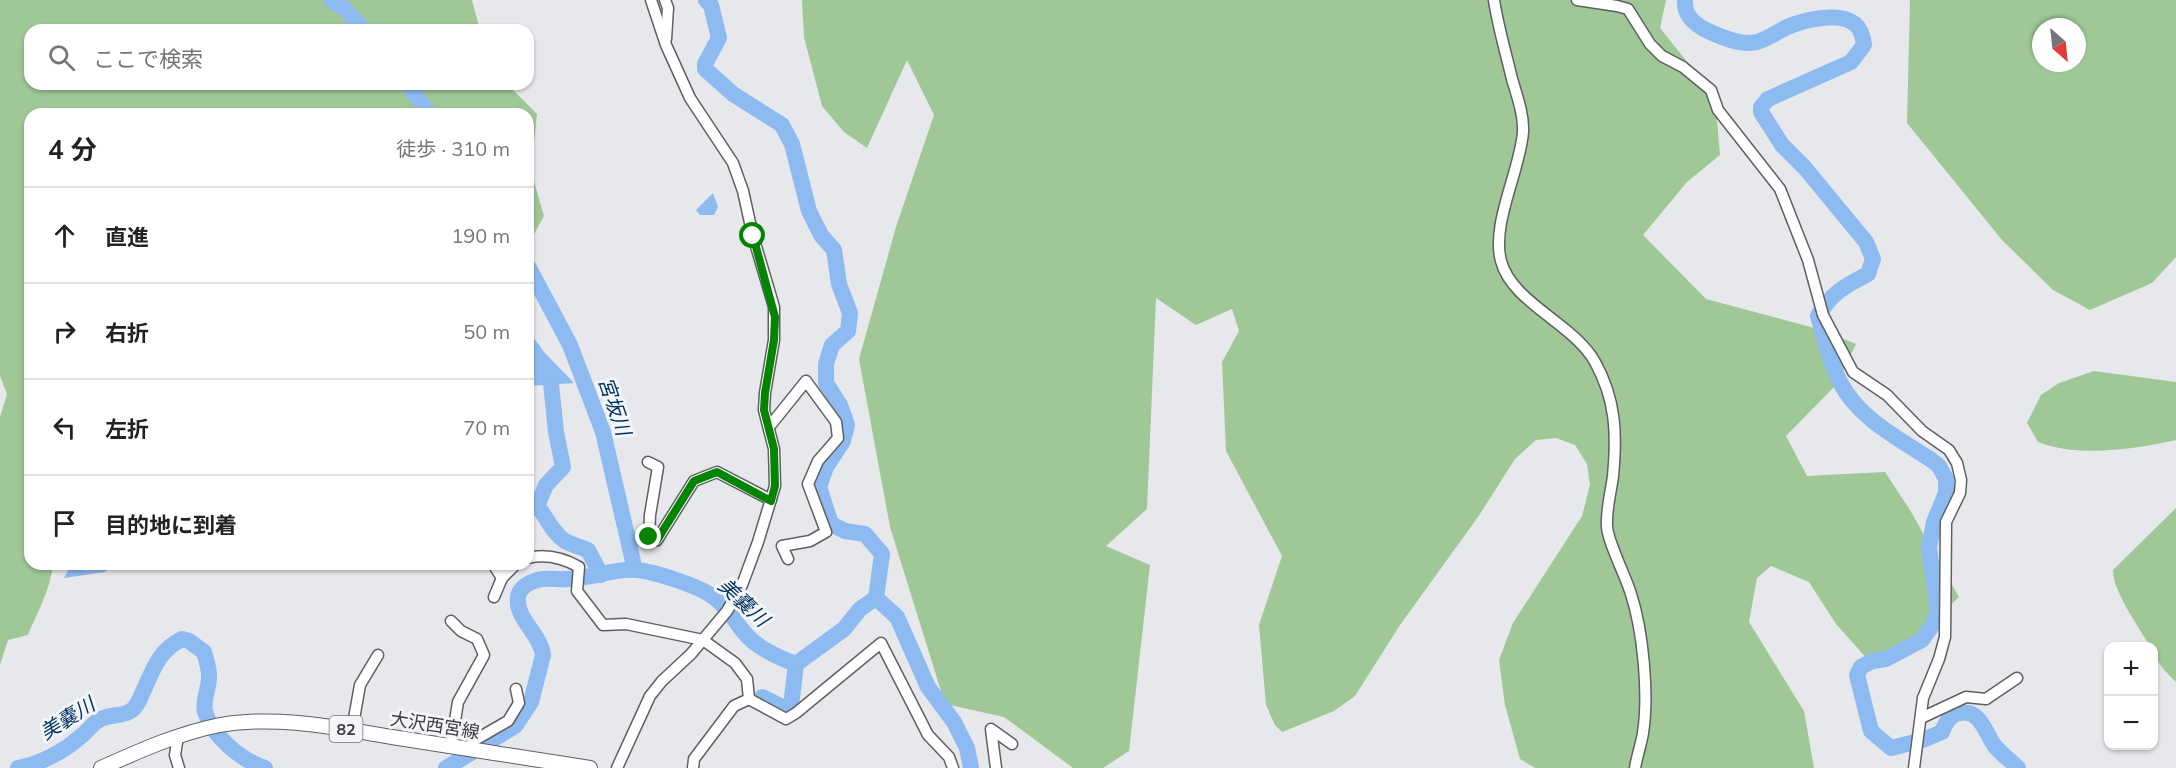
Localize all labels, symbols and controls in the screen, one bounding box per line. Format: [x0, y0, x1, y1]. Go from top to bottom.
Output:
north arrow [2032, 18, 2086, 72]
search box [24, 24, 534, 90]
icon: search [45, 41, 78, 74]
text: ここで検索 [93, 45, 203, 73]
text: 4 分 [48, 133, 97, 166]
text: 徒歩 · 310 m [396, 136, 510, 161]
icon: ahead [48, 219, 81, 252]
route start [739, 222, 765, 248]
text: 直進 [105, 223, 149, 251]
text: 190 m [451, 223, 510, 248]
icon: right [48, 315, 81, 348]
text: 右折 [105, 319, 149, 347]
text: 50 m [463, 319, 510, 344]
water label: 宮坂川 [593, 374, 637, 440]
icon: left [48, 411, 81, 444]
text: 左折 [105, 415, 149, 443]
text: 70 m [463, 415, 510, 440]
icon: arrive [48, 507, 81, 540]
text: 目的地に到着 [105, 511, 237, 539]
route end [635, 523, 661, 549]
water label: 美嚢川 [714, 572, 776, 633]
map controls [2104, 642, 2158, 750]
button: + [2104, 642, 2158, 696]
water label: 美嚢川 [35, 690, 101, 744]
button: − [2104, 696, 2158, 750]
street label: 大沢西宮線 [389, 707, 481, 743]
road number: 82 [330, 716, 362, 742]

